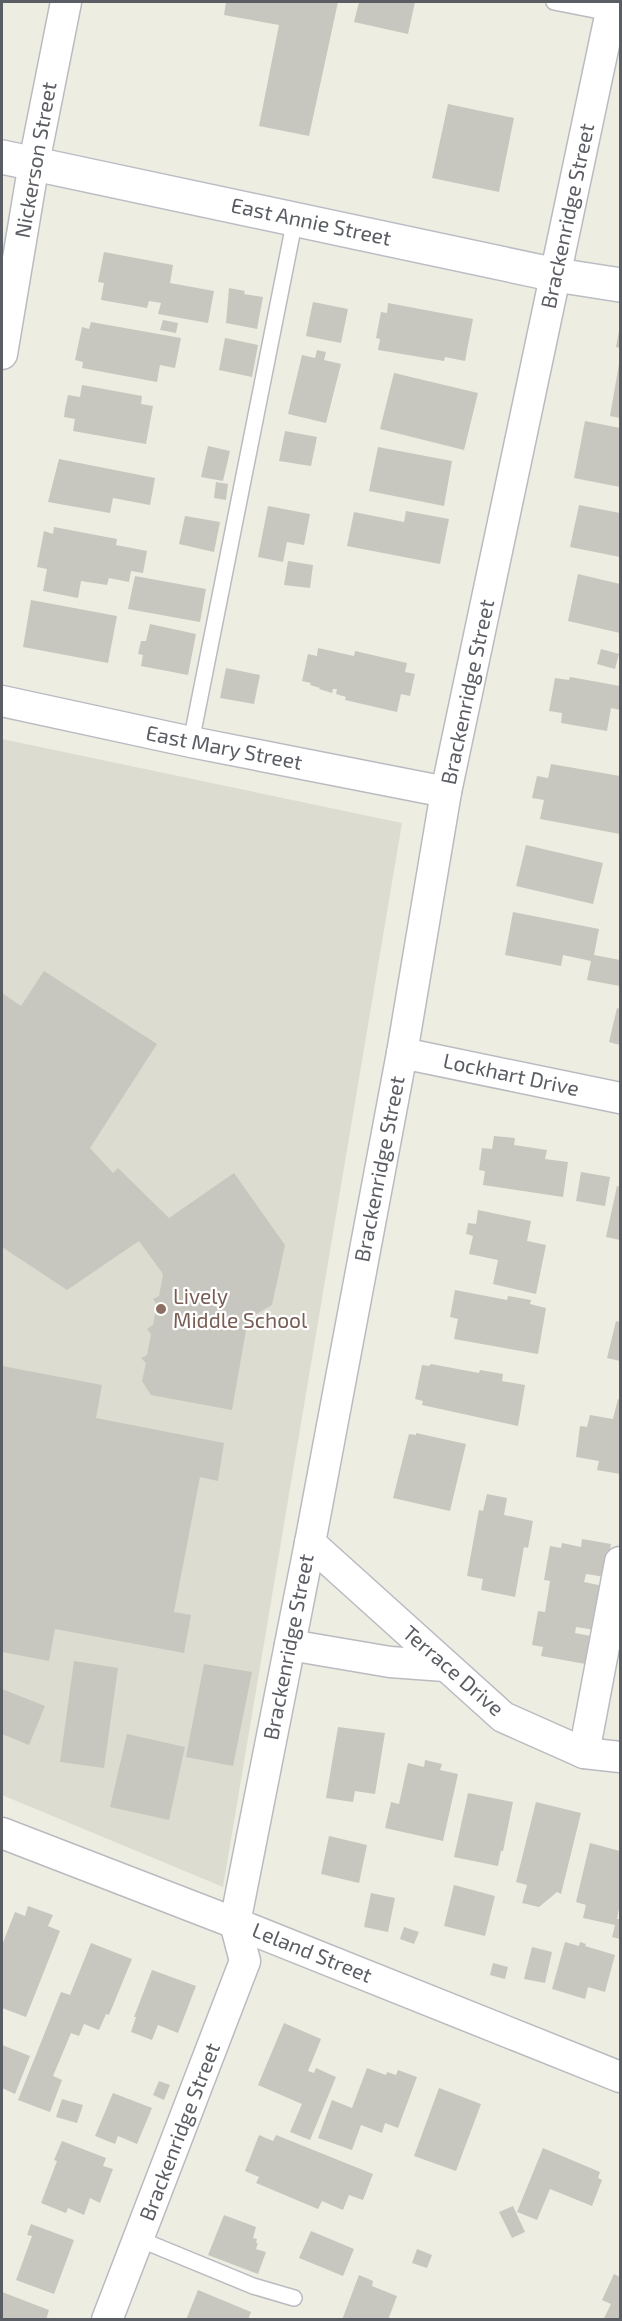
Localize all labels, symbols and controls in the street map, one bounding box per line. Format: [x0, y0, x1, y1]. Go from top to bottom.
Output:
street label: Nickerson Street [8, 80, 61, 240]
street label: Brackenridge Street [535, 121, 598, 311]
street label: East Annie Street [229, 191, 394, 250]
street label: Brackenridge Street [435, 597, 498, 787]
street label: East Mary Street [144, 719, 305, 774]
street label: Lockhart Drive [441, 1047, 582, 1100]
street label: Brackenridge Street [348, 1074, 409, 1264]
place label: Lively Middle School [173, 1283, 308, 1332]
marker: Lively Middle School [154, 1302, 168, 1316]
street label: Brackenridge Street [257, 1552, 318, 1742]
street label: Terrace Drive [398, 1619, 510, 1720]
street label: Leland Street [249, 1916, 376, 1987]
street label: Brackenridge Street [133, 2039, 224, 2224]

